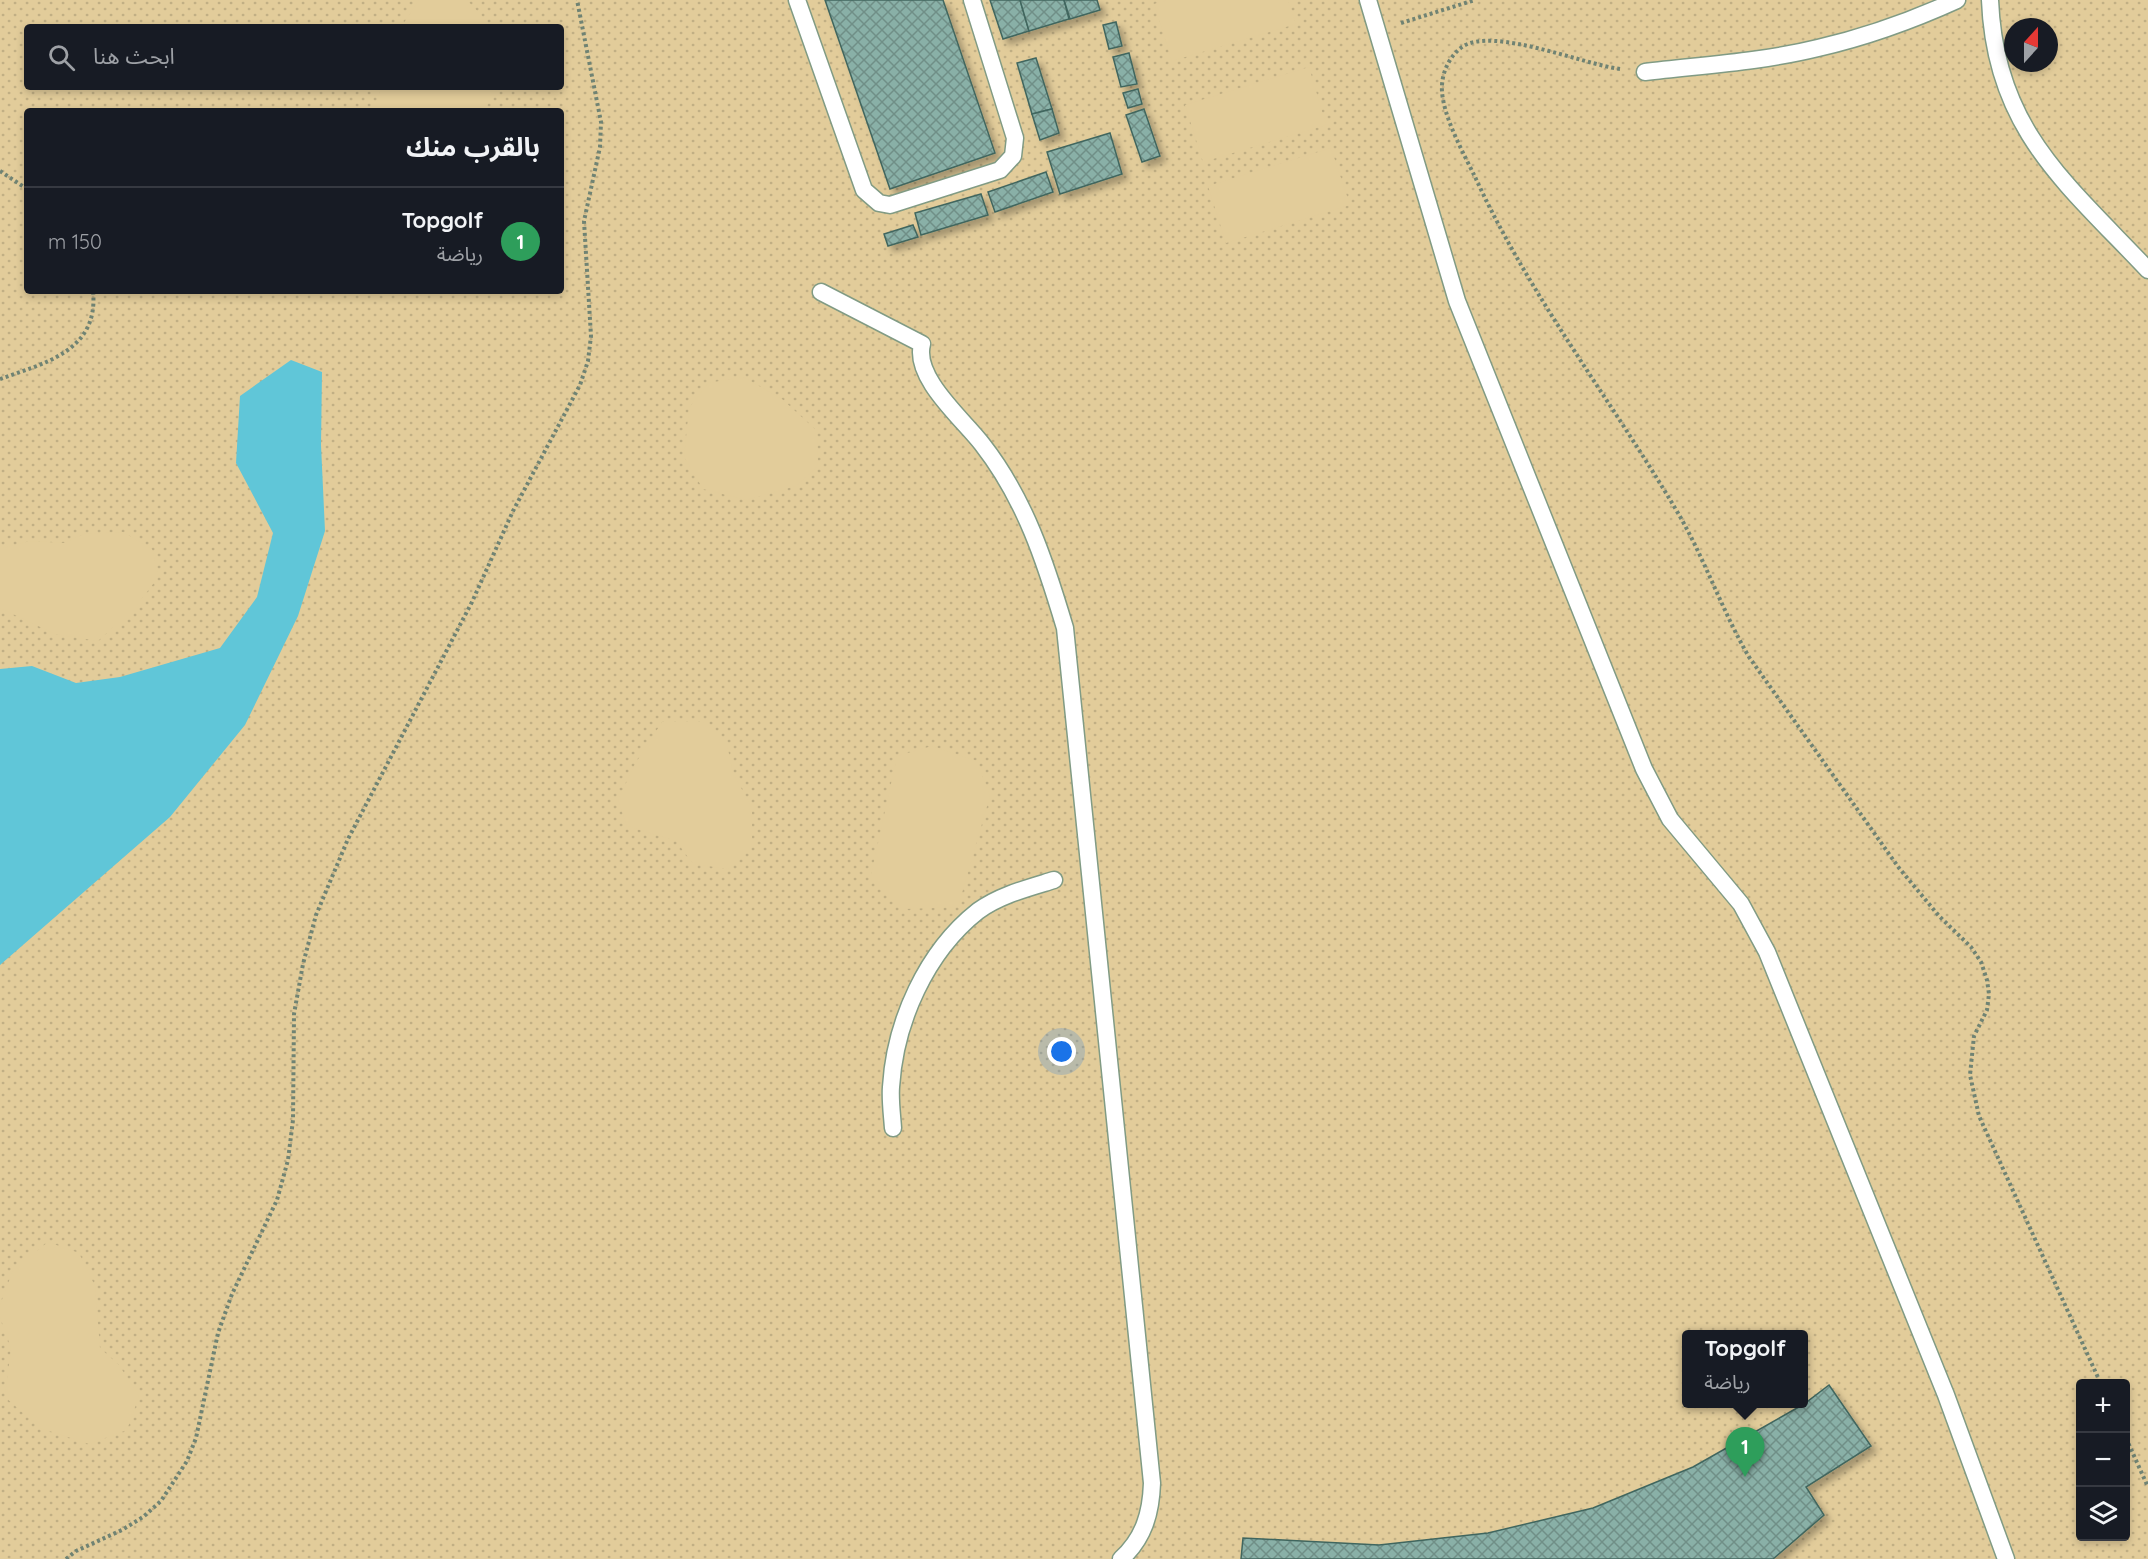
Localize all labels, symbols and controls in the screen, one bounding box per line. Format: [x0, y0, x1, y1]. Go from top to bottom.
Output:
north arrow [2004, 18, 2058, 72]
search box [24, 24, 564, 90]
icon: search [45, 41, 78, 74]
text: ابحث هنا [93, 42, 175, 70]
text: بالقرب منك [406, 130, 540, 163]
text: Topgolf [401, 206, 483, 234]
text: 150 m [48, 229, 102, 254]
text: 1 [517, 229, 524, 254]
text: رياضة [437, 241, 483, 266]
your location [1047, 1037, 1076, 1066]
popup [1682, 1330, 1808, 1408]
text: Topgolf [1704, 1334, 1786, 1362]
text: رياضة [1704, 1369, 1751, 1394]
map controls [2076, 1379, 2130, 1541]
button: + [2076, 1379, 2130, 1433]
pin: 1 [1726, 1428, 1764, 1477]
button: − [2076, 1433, 2130, 1487]
button: layers [2076, 1487, 2130, 1541]

